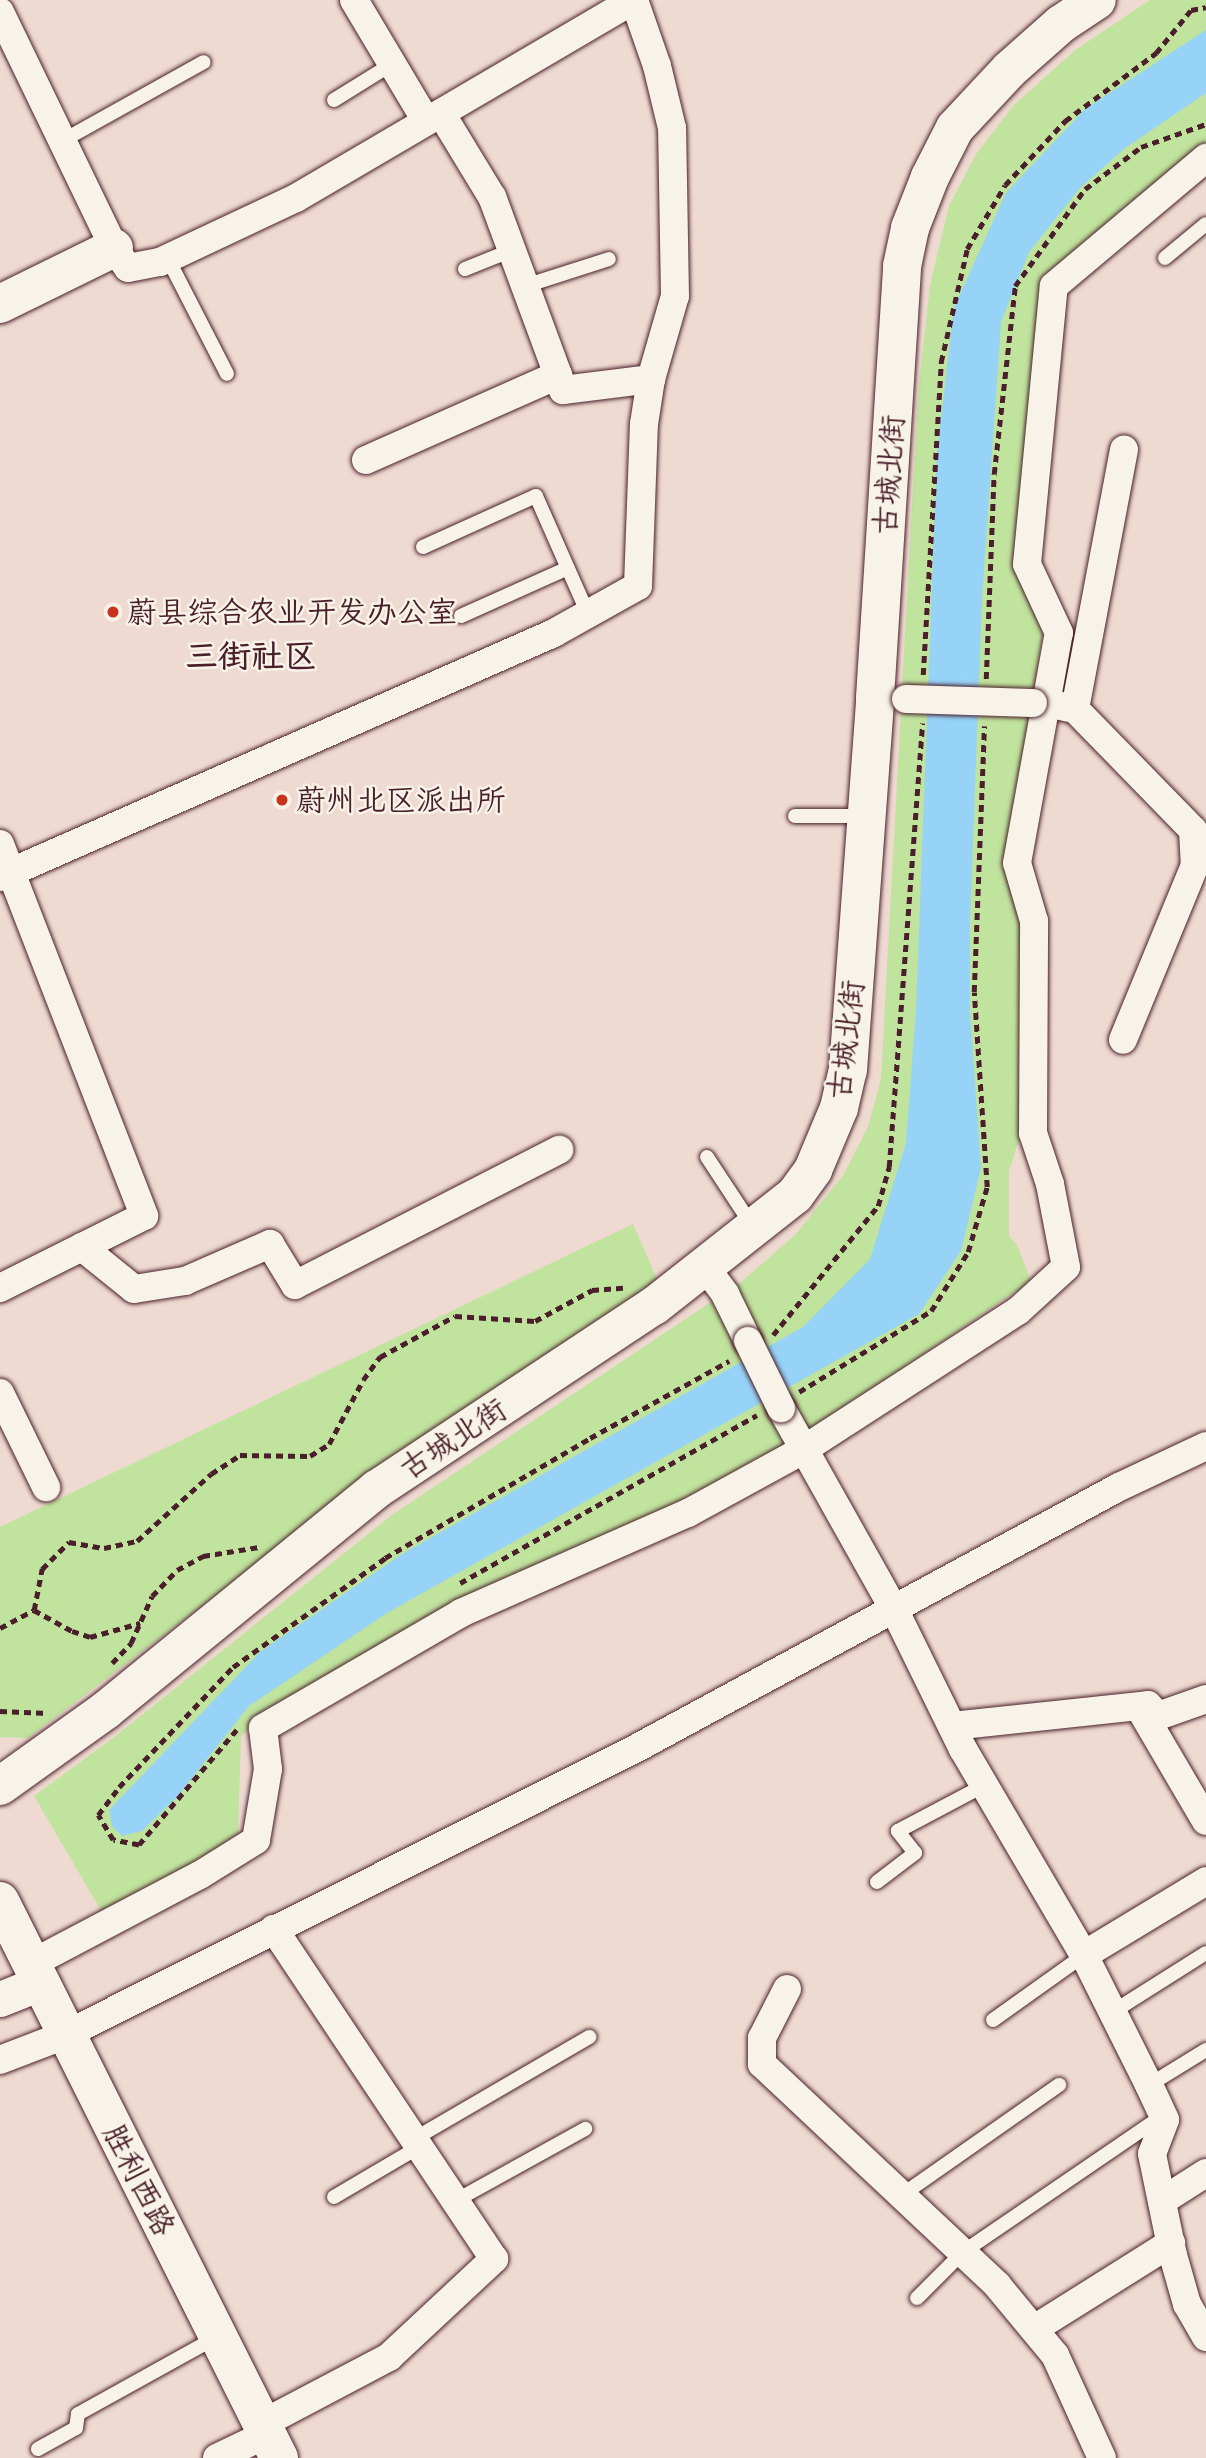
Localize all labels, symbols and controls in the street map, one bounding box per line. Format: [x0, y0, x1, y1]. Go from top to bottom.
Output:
street label: 古城北街 [867, 414, 911, 536]
place label: 蔚县综合农业开发办公室 [127, 594, 457, 630]
marker: 蔚县综合农业开发办公室 [105, 604, 121, 620]
district label: 三街社区 [185, 637, 317, 677]
place label: 蔚州北区派出所 [296, 782, 506, 818]
marker: 蔚州北区派出所 [274, 792, 290, 808]
street label: 古城北街 [821, 978, 871, 1102]
street label: 古城北街 [393, 1391, 513, 1487]
street label: 胜利西路 [96, 2118, 182, 2242]

